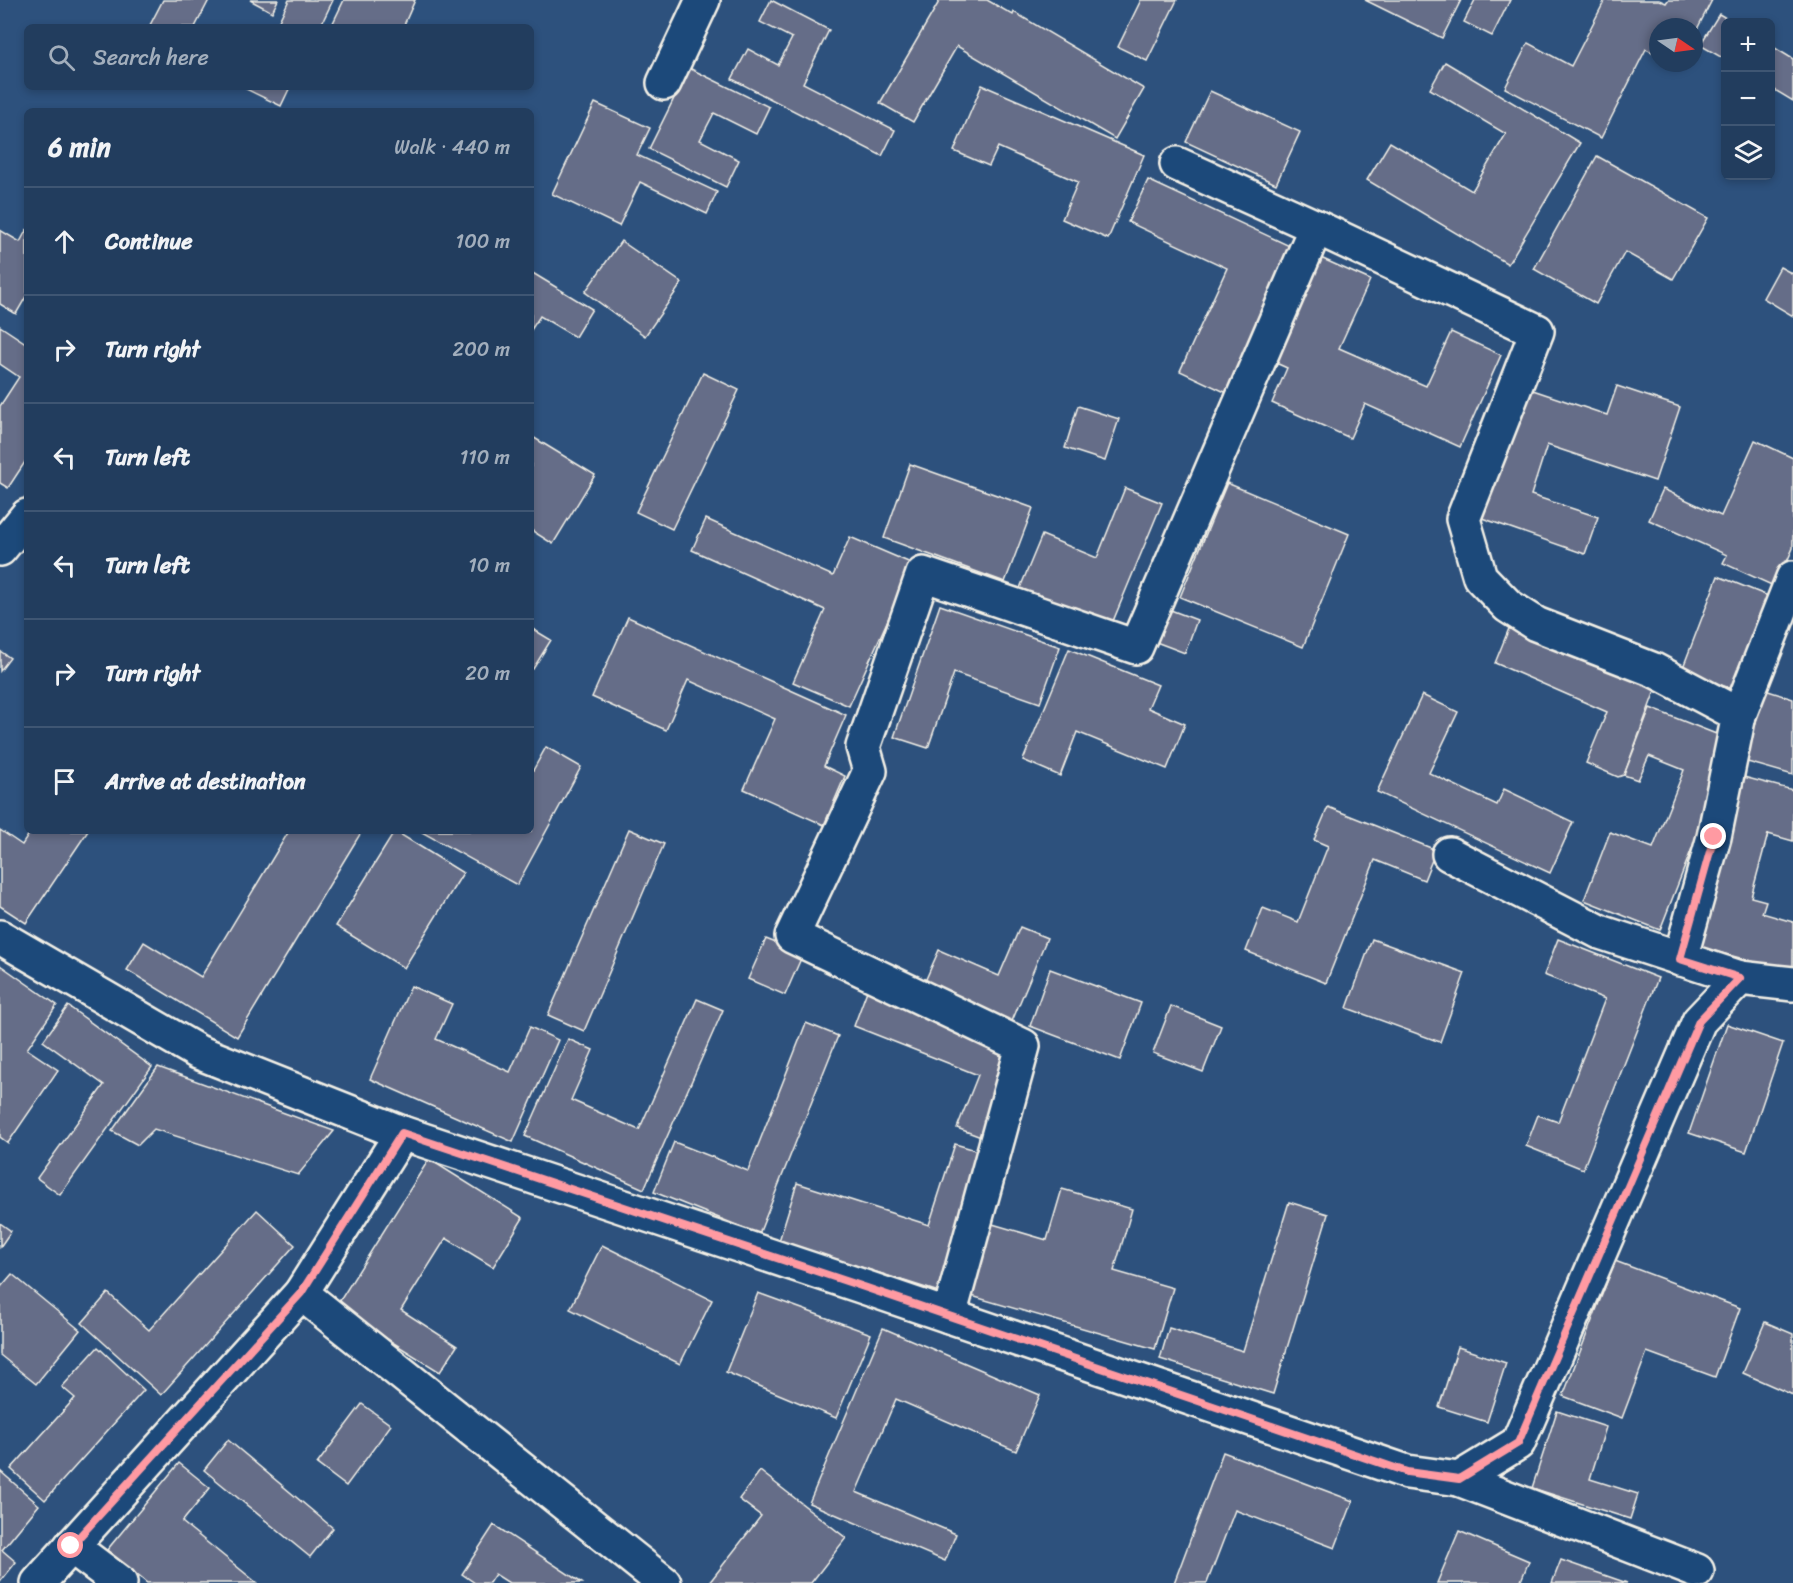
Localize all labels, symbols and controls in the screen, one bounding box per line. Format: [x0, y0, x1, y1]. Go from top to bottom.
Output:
north arrow [1649, 18, 1703, 72]
map controls [1721, 18, 1775, 180]
button: + [1721, 18, 1775, 72]
search box [24, 24, 534, 90]
text: Search here [93, 38, 209, 77]
icon: search [45, 41, 78, 74]
button: − [1721, 72, 1775, 126]
text: 6 min [48, 124, 111, 170]
button: layers [1721, 126, 1775, 180]
text: Walk · 440 m [394, 130, 510, 165]
text: Continue [105, 222, 193, 261]
text: 100 m [456, 224, 510, 259]
icon: ahead [48, 225, 81, 258]
text: Turn right [105, 330, 200, 369]
text: 200 m [453, 332, 510, 367]
icon: right [48, 333, 81, 366]
text: Turn left [105, 438, 190, 477]
text: 110 m [460, 440, 510, 475]
icon: left [48, 441, 81, 474]
text: Turn left [105, 546, 190, 585]
text: 10 m [468, 548, 510, 583]
icon: left [48, 549, 81, 582]
text: Turn right [105, 654, 200, 693]
text: 20 m [465, 656, 510, 691]
icon: right [48, 657, 81, 690]
text: Arrive at destination [105, 762, 306, 801]
icon: arrive [48, 765, 81, 798]
route end [1700, 823, 1726, 849]
route start [57, 1532, 83, 1558]

